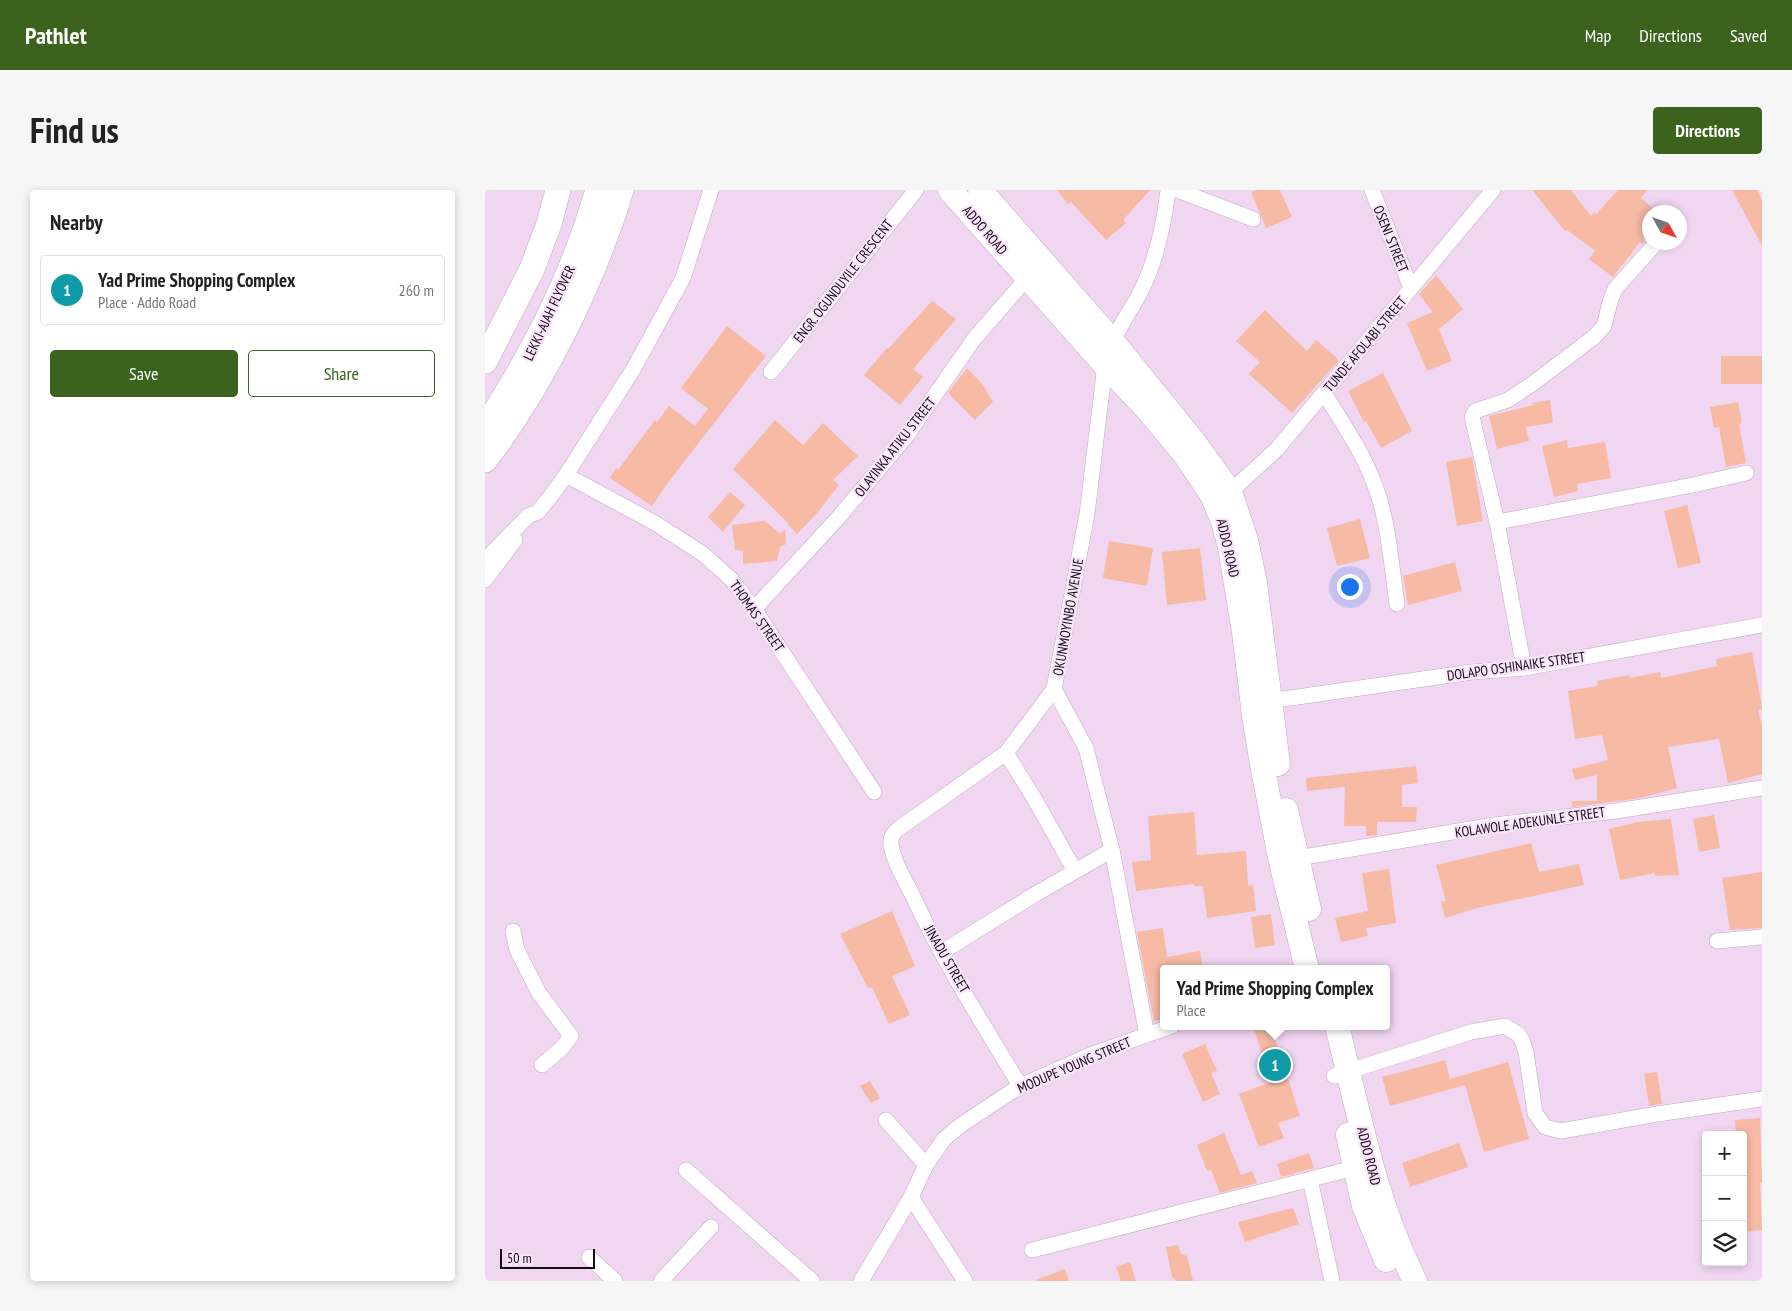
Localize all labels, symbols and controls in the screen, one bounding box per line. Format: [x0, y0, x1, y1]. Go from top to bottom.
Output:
text: Pathlet [25, 20, 87, 51]
text: Map [1585, 24, 1611, 47]
text: Directions [1639, 24, 1702, 47]
text: Saved [1730, 24, 1767, 47]
text: Find us [30, 107, 119, 153]
button: Directions [1653, 107, 1762, 154]
street label: ADDO ROAD [959, 202, 1011, 258]
street label: OSENI STREET [1369, 203, 1413, 276]
north arrow [1642, 205, 1687, 250]
text: Nearby [50, 209, 103, 236]
street label: ENGR. OGUNDUYILE CRESCENT [789, 215, 897, 346]
street label: LEKKI-AJAH FLYOVER [519, 262, 579, 363]
text: Yad Prime Shopping Complex [98, 268, 295, 292]
text: 1 [63, 280, 71, 300]
text: 260 m [399, 280, 434, 300]
text: Place · Addo Road [98, 292, 196, 312]
street label: TUNDE AFOLABI STREET [1320, 292, 1411, 396]
button: Save [50, 350, 238, 397]
button: Share [248, 350, 435, 397]
street label: OLAYINKA ATIKU STREET [850, 393, 940, 500]
street label: ADDO ROAD [1213, 517, 1243, 579]
street label: OKUNMOYINBO AVENUE [1049, 557, 1087, 677]
your location [1337, 574, 1363, 600]
street label: THOMAS STREET [726, 577, 789, 656]
street label: DOLAPO OSHINAIKE STREET [1446, 647, 1587, 685]
street label: KOLAWOLE ADEKUNLE STREET [1454, 802, 1607, 841]
street label: JINADU STREET [920, 921, 974, 997]
popup [1160, 965, 1390, 1030]
text: Yad Prime Shopping Complex [1176, 976, 1374, 1000]
text: Place [1176, 1000, 1206, 1020]
street label: MODUPE YOUNG STREET [1014, 1033, 1134, 1097]
pin: 1 [1259, 1046, 1291, 1084]
street label: ADDO ROAD [1353, 1125, 1385, 1187]
map controls [1702, 1131, 1747, 1266]
button: + [1702, 1131, 1747, 1176]
button: − [1702, 1176, 1747, 1221]
button: layers [1702, 1221, 1747, 1266]
scale bar [500, 1246, 595, 1269]
text: 50 m [507, 1249, 532, 1267]

